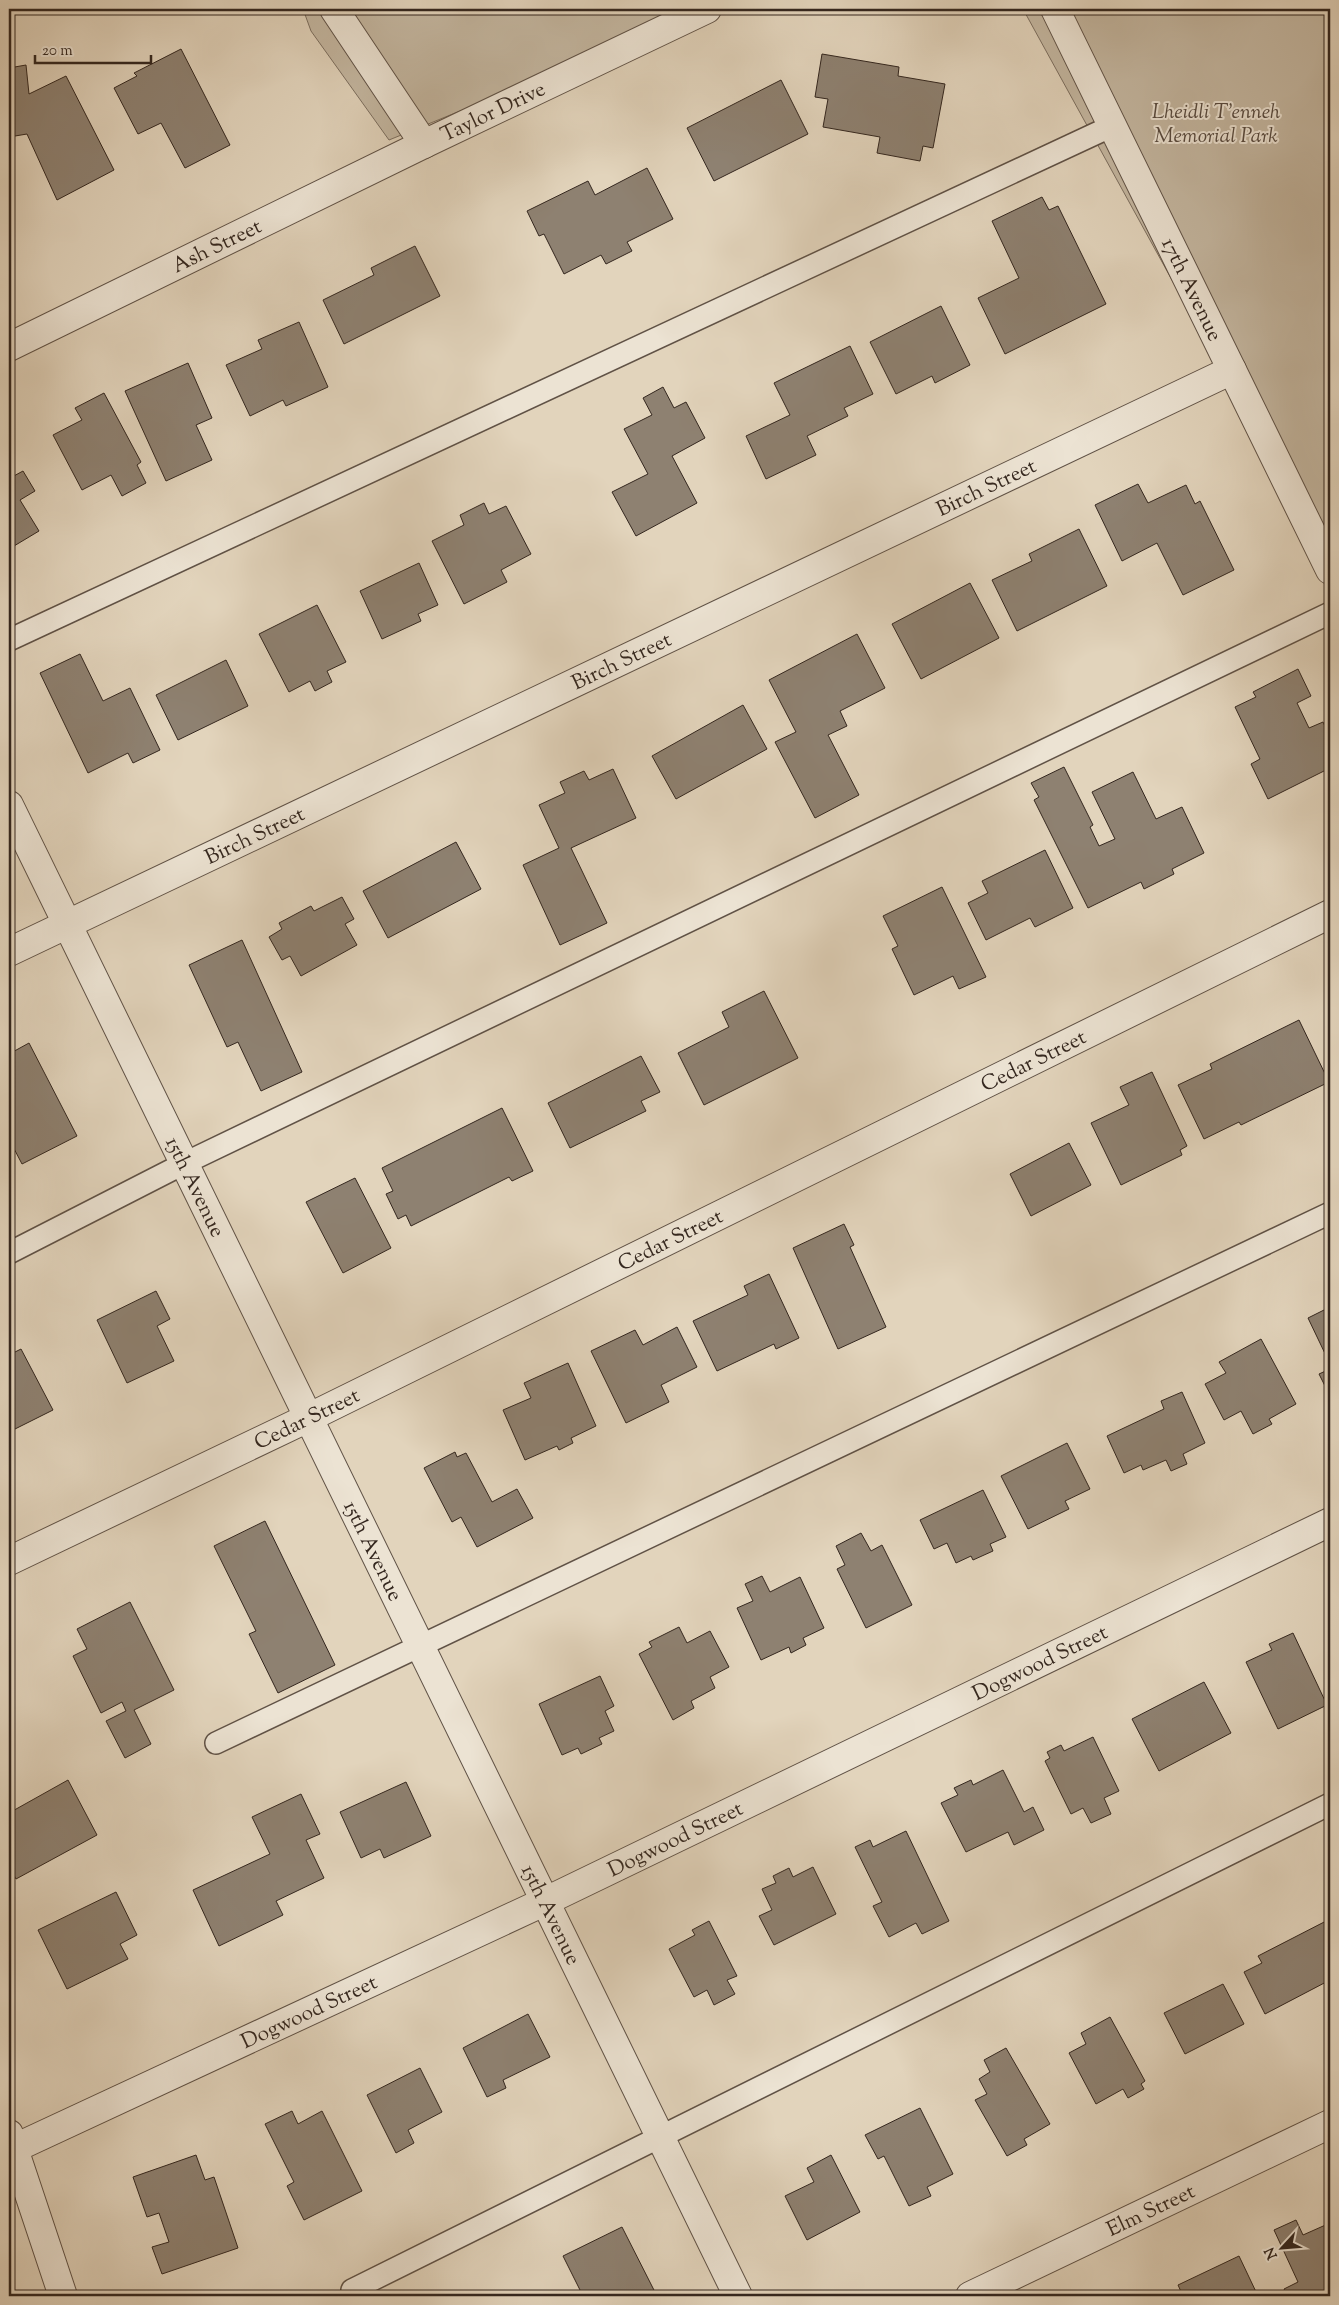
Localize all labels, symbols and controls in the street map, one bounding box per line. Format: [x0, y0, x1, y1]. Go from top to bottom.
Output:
scale bar [35, 32, 151, 64]
text: 20 m [42, 41, 73, 62]
street label: Taylor Drive [436, 75, 551, 151]
park label: Lheidli T'enneh Memorial Park [1152, 98, 1280, 152]
street label: Ash Street [167, 213, 267, 282]
street label: 17th Avenue [1152, 233, 1229, 347]
street label: Birch Street [932, 452, 1042, 525]
street label: Birch Street [567, 626, 677, 699]
street label: Birch Street [201, 800, 310, 874]
street label: Cedar Street [976, 1024, 1092, 1101]
street label: 15th Avenue [157, 1132, 231, 1243]
street label: Cedar Street [613, 1203, 729, 1280]
street label: Cedar Street [250, 1382, 365, 1459]
street label: 15th Avenue [334, 1496, 409, 1607]
street label: Dogwood Street [968, 1619, 1113, 1710]
street label: Dogwood Street [603, 1795, 749, 1886]
street label: 15th Avenue [512, 1860, 587, 1971]
street label: Dogwood Street [237, 1969, 383, 2058]
street label: Elm Street [1102, 2178, 1201, 2246]
north arrow [1256, 2222, 1306, 2272]
text: N [1261, 2243, 1284, 2262]

